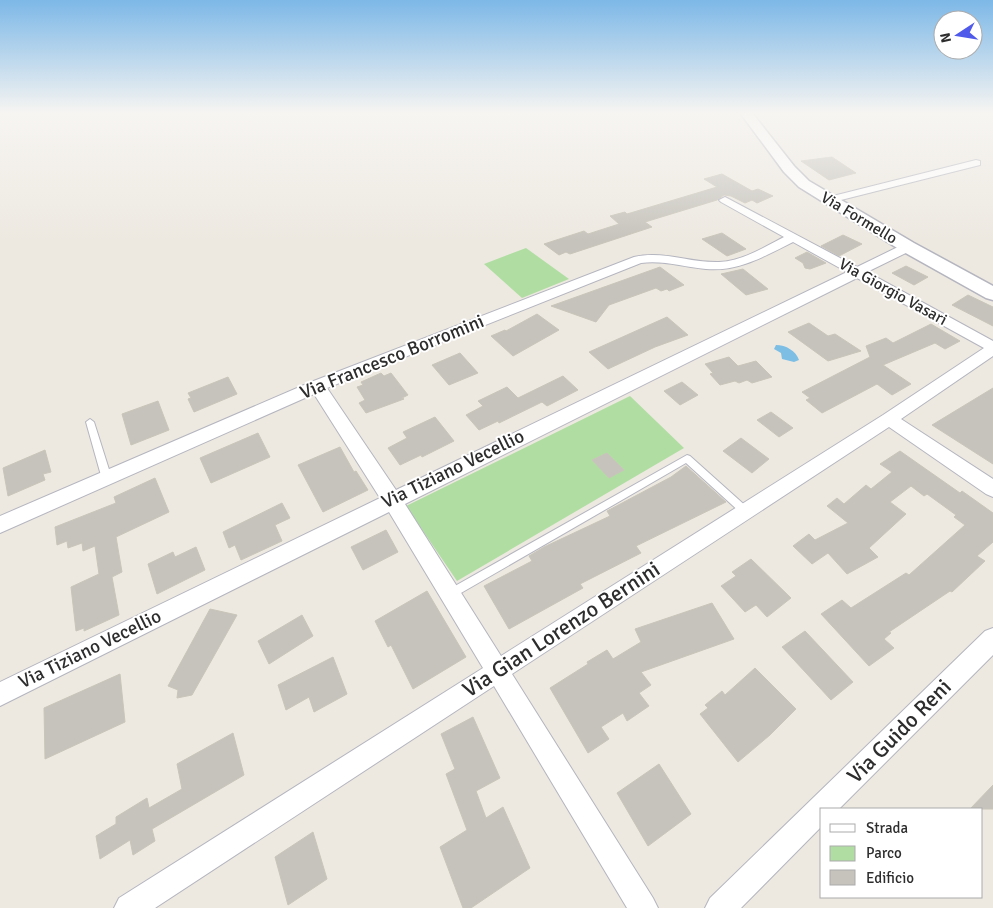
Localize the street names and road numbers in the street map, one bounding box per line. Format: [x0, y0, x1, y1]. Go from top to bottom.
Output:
street label: Via Formello [817, 187, 901, 249]
street label: Via Giorgio Vasari [835, 254, 951, 330]
street label: Via Francesco Borromini [296, 309, 488, 405]
street label: Via Tiziano Vecellio [378, 424, 528, 514]
street label: Via Gian Lorenzo Bernini [457, 555, 665, 703]
street label: Via Tiziano Vecellio [15, 604, 165, 694]
street label: Via Guido Reni [841, 673, 957, 789]

